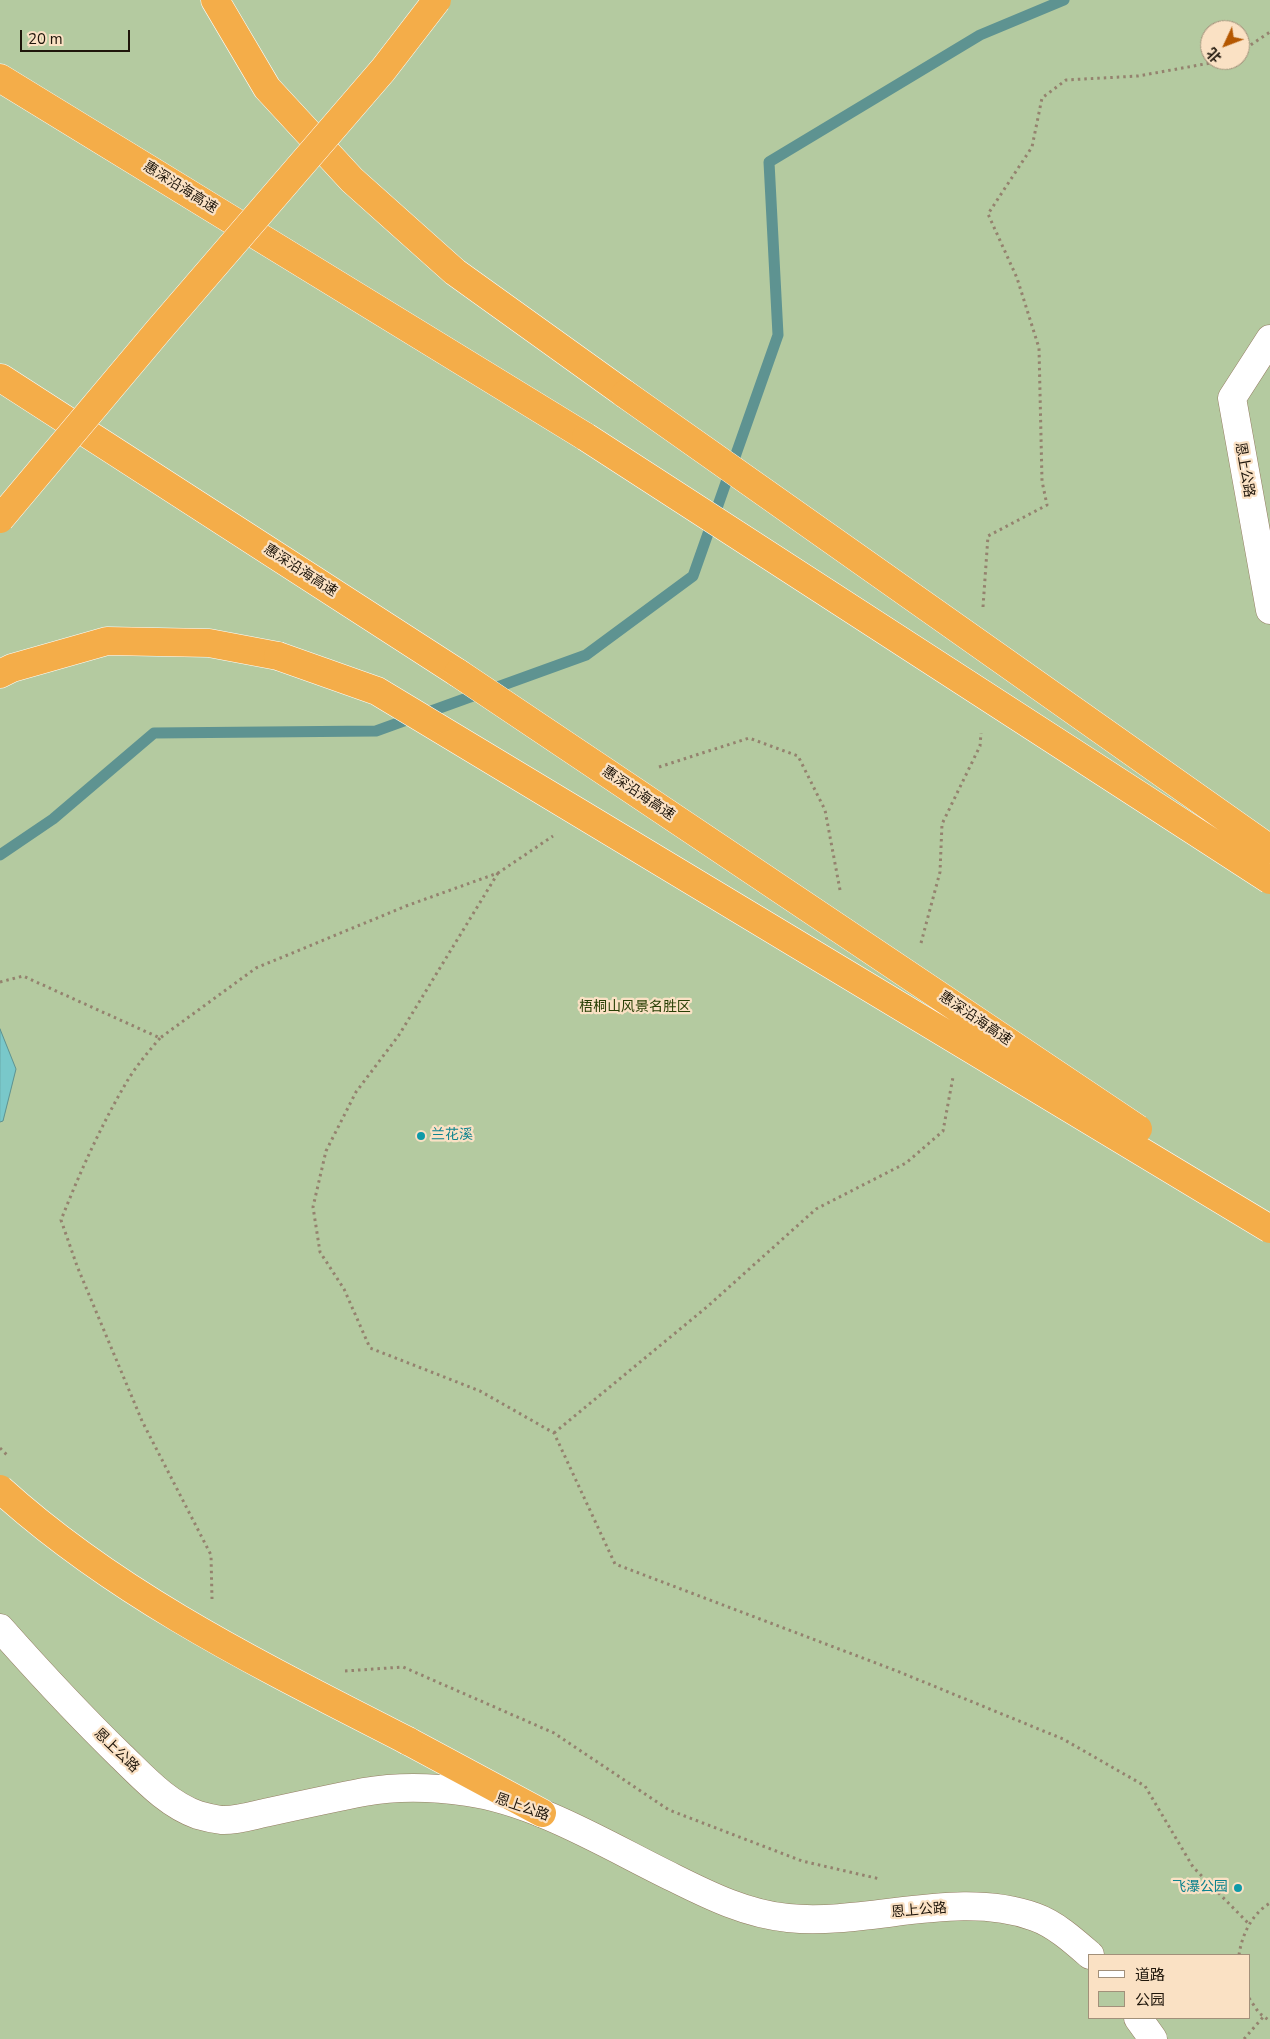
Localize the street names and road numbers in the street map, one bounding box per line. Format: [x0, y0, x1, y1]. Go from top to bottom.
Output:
street label: 惠深沿海高速 [140, 159, 220, 217]
street label: 恩上公路 [1231, 441, 1257, 499]
street label: 惠深沿海高速 [260, 541, 340, 601]
street label: 惠深沿海高速 [598, 764, 678, 824]
street label: 惠深沿海高速 [935, 989, 1015, 1049]
street label: 恩上公路 [90, 1726, 142, 1776]
street label: 恩上公路 [493, 1791, 551, 1825]
street label: 恩上公路 [890, 1900, 948, 1922]

